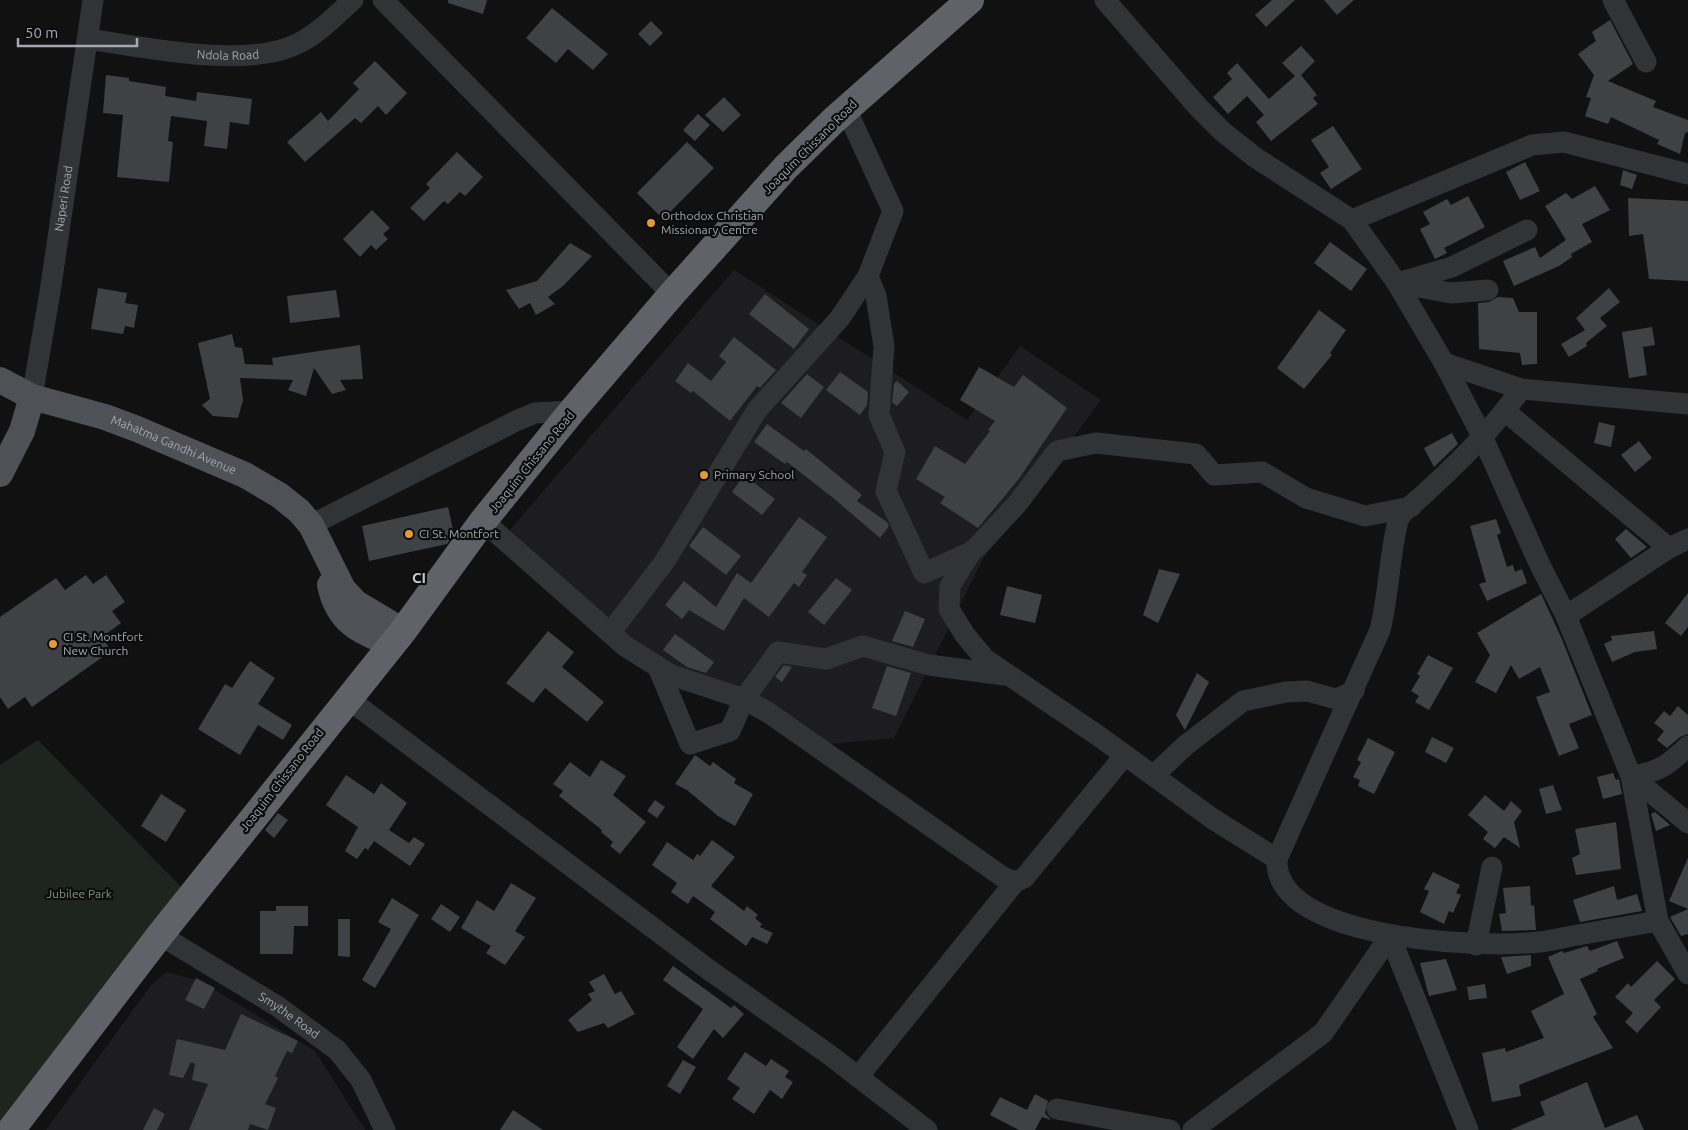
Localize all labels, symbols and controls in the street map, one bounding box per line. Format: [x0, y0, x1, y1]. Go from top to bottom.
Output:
scale bar [18, 15, 136, 47]
text: 50 m [25, 24, 58, 41]
street label: Ndola Road [196, 47, 260, 62]
street label: Joaquim Chissano Road [760, 97, 859, 196]
street label: Naperi Road [52, 165, 75, 232]
place label: Orthodox Christian Missionary Centre [661, 209, 764, 236]
marker: Orthodox Christian Missionary Centre [645, 217, 657, 229]
street label: Joaquim Chissano Road [487, 408, 577, 515]
street label: Mahatma Gandhi Avenue [109, 413, 238, 477]
place label: Primary School [714, 468, 794, 481]
marker: Primary School [698, 469, 710, 481]
place label: CI St. Montfort [419, 527, 499, 540]
marker: CI St. Montfort [403, 528, 415, 540]
district label: CI [412, 569, 426, 586]
place label: CI St. Montfort New Church [63, 630, 143, 657]
marker: CI St. Montfort New Church [47, 638, 59, 650]
street label: Joaquim Chissano Road [237, 726, 326, 834]
park label: Jubilee Park [46, 887, 112, 900]
street label: Smythe Road [256, 989, 322, 1041]

